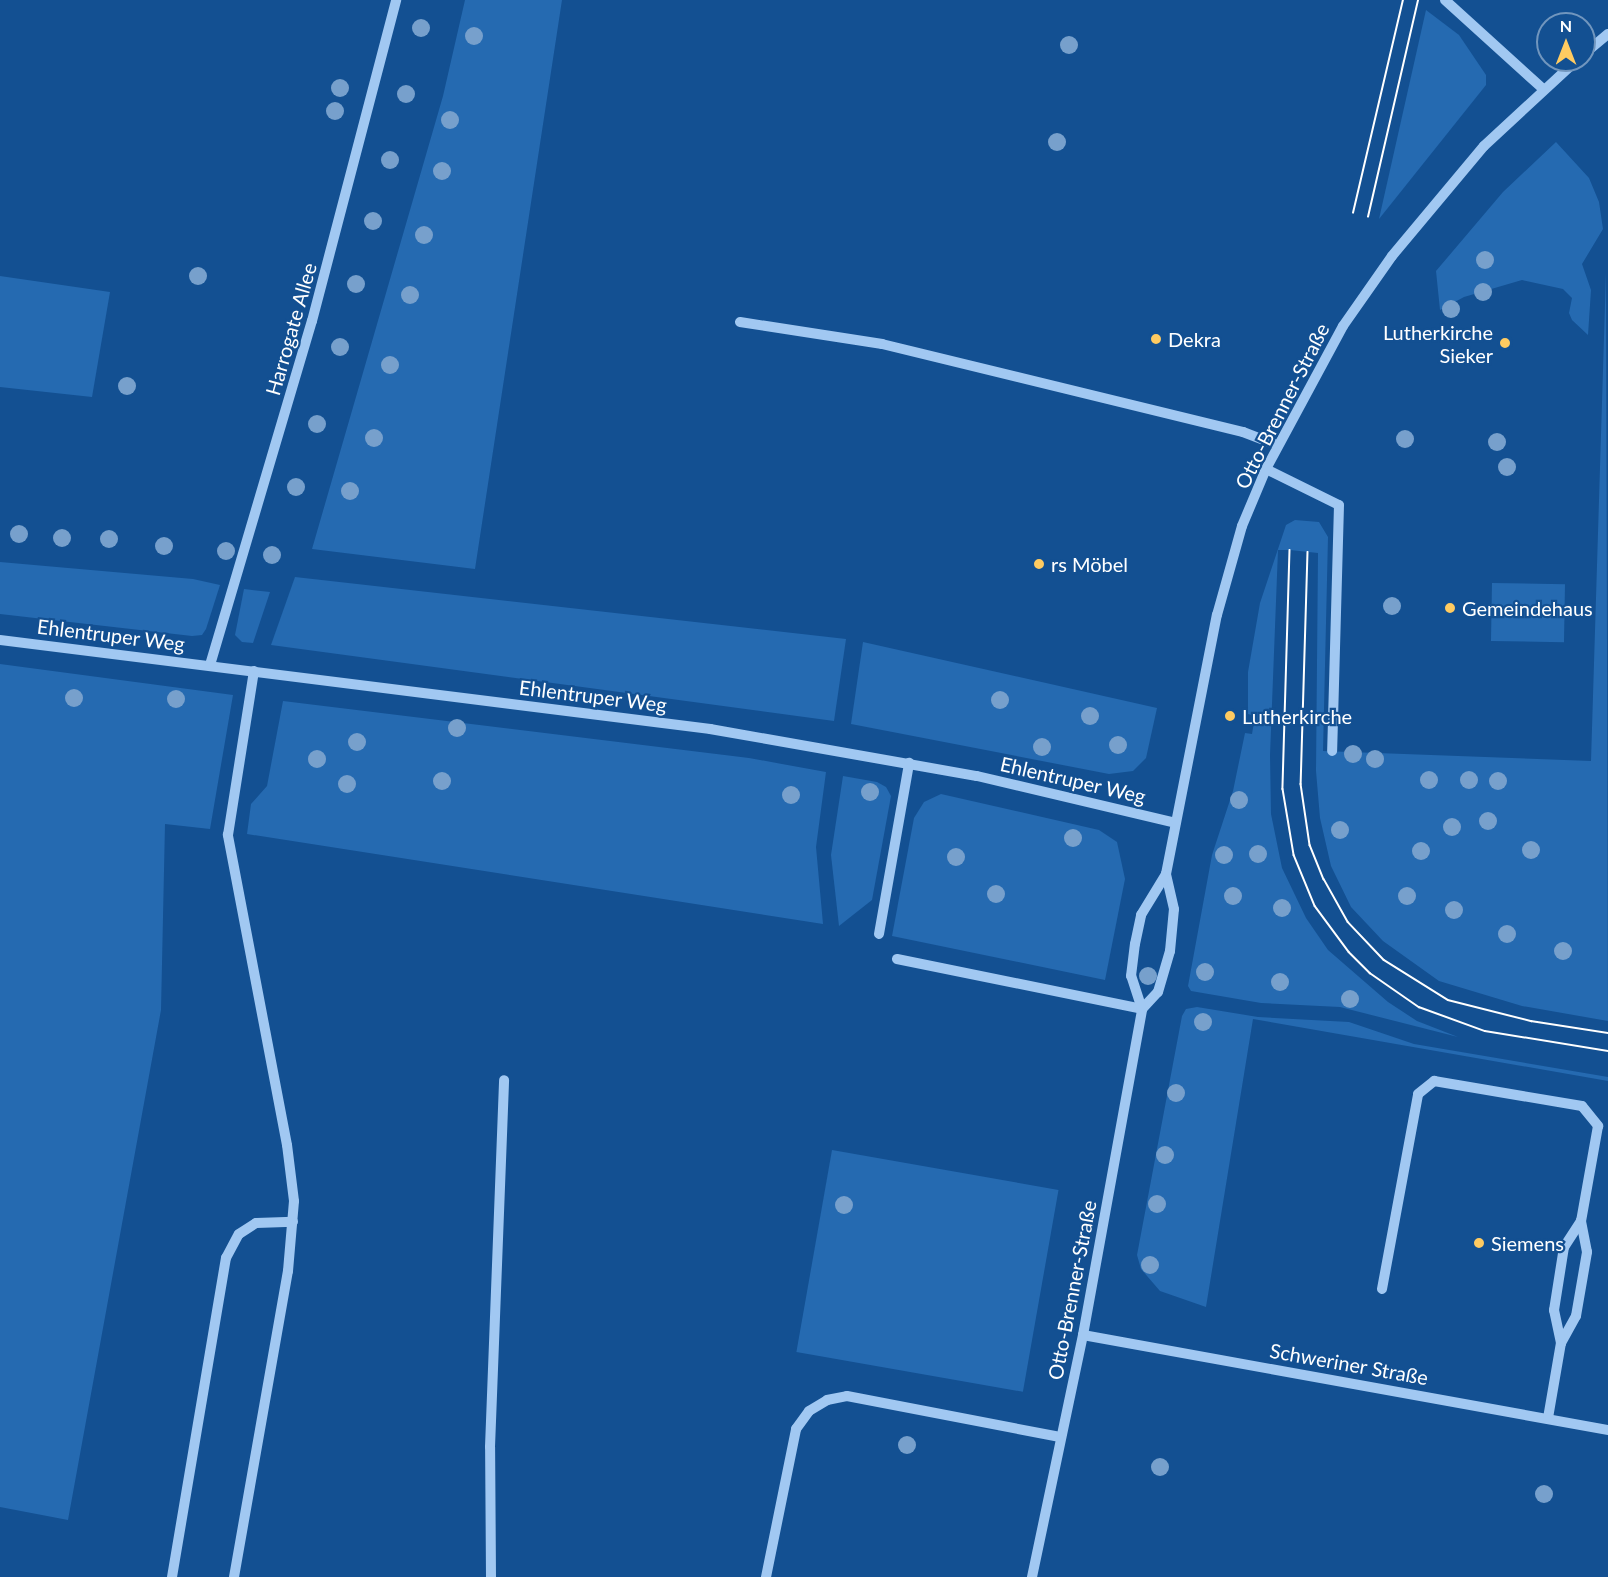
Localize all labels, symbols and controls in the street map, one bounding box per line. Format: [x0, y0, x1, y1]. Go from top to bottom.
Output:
north arrow [1536, 12, 1596, 72]
text: N [1560, 16, 1572, 35]
street label: Harrogate Allee [261, 260, 321, 398]
street label: Otto-Brenner-Straße [1230, 319, 1334, 493]
place label: Lutherkirche Sieker [1383, 320, 1493, 367]
place label: Dekra [1168, 327, 1221, 351]
marker: Dekra [1149, 332, 1163, 346]
marker: Lutherkirche Sieker [1498, 336, 1512, 350]
place label: rs Möbel [1051, 552, 1128, 576]
marker: rs Möbel [1032, 557, 1046, 571]
place label: Gemeindehaus [1462, 596, 1593, 620]
marker: Gemeindehaus [1443, 601, 1457, 615]
street label: Ehlentruper Weg [35, 614, 187, 656]
street label: Ehlentruper Weg [517, 675, 669, 717]
place label: Lutherkirche [1242, 704, 1352, 728]
marker: Lutherkirche [1223, 709, 1237, 723]
street label: Ehlentruper Weg [998, 752, 1148, 808]
street label: Otto-Brenner-Straße [1043, 1198, 1101, 1382]
place label: Siemens [1491, 1231, 1564, 1255]
marker: Siemens [1472, 1236, 1486, 1250]
street label: Schweriner Straße [1268, 1338, 1430, 1390]

